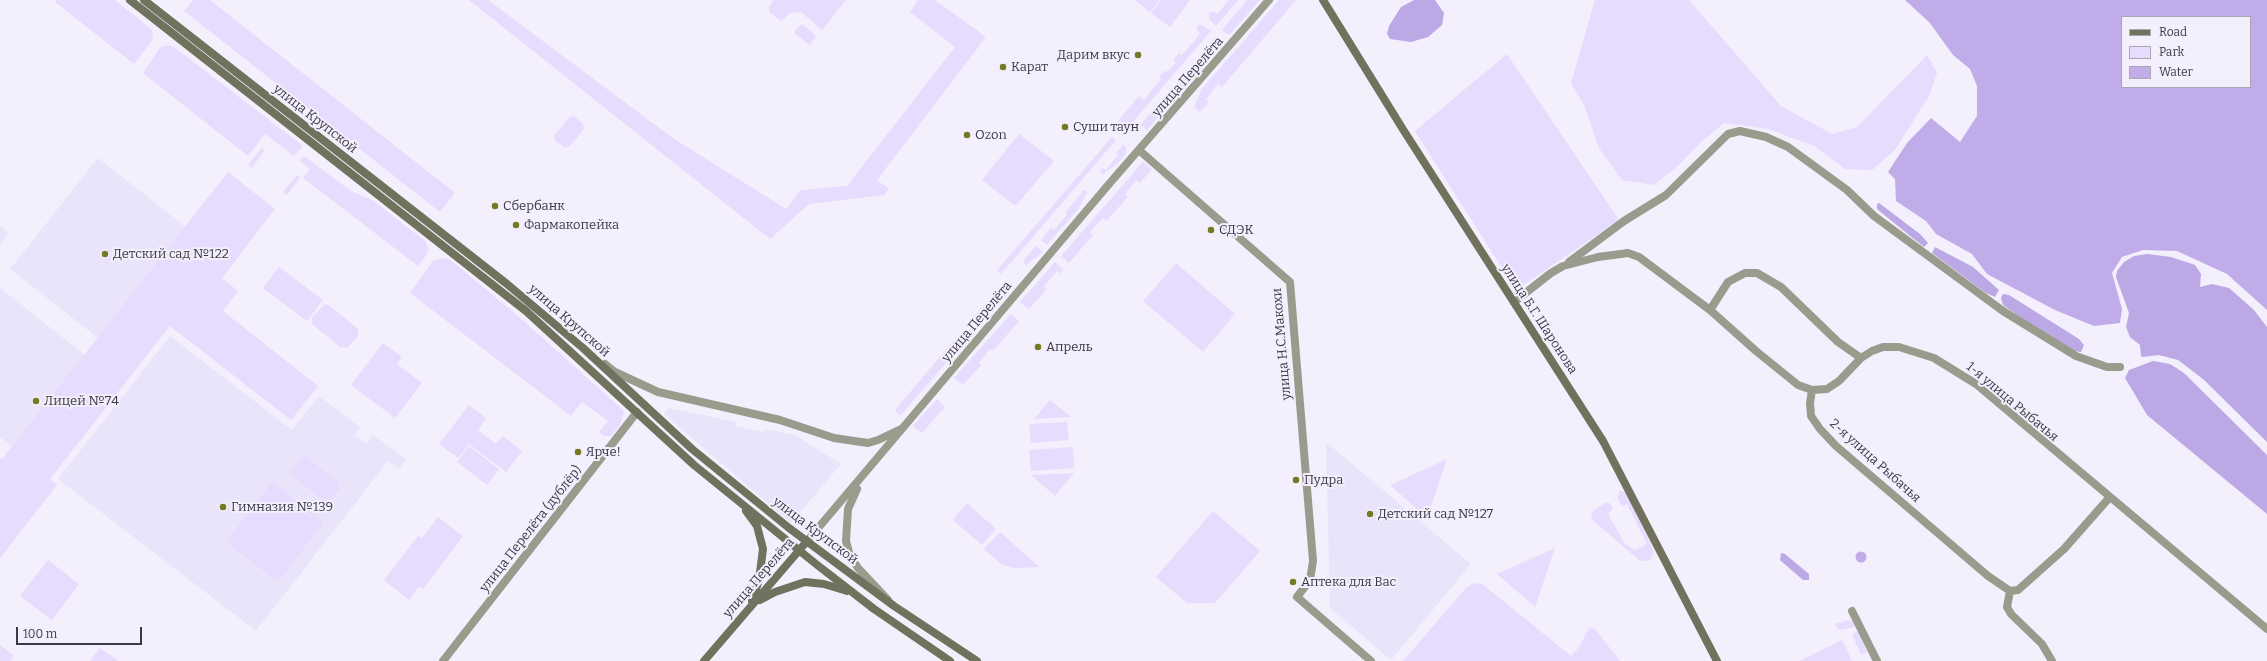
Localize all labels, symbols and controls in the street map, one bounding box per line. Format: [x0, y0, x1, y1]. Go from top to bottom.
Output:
legend [2121, 16, 2251, 88]
text: Road [2159, 25, 2187, 39]
street label: улица Перелёта [1149, 34, 1227, 120]
text: Park [2159, 45, 2184, 59]
place label: Дарим вкус [1057, 47, 1130, 63]
marker: Дарим вкус [1133, 50, 1143, 60]
place label: Карат [1011, 59, 1048, 75]
marker: Карат [998, 62, 1008, 72]
text: Water [2159, 65, 2193, 79]
street label: улица Крупской [270, 81, 360, 157]
place label: Суши таун [1073, 119, 1139, 135]
marker: Суши таун [1060, 122, 1070, 132]
place label: Ozon [975, 127, 1007, 143]
marker: Ozon [962, 130, 972, 140]
place label: Сбербанк [503, 198, 565, 214]
marker: Сбербанк [490, 201, 500, 211]
place label: Фармакопейка [524, 217, 619, 233]
marker: Фармакопейка [511, 220, 521, 230]
place label: СДЭК [1219, 222, 1254, 238]
marker: СДЭК [1206, 225, 1216, 235]
place label: Детский сад №122 [113, 246, 229, 262]
marker: Детский сад №122 [100, 249, 110, 259]
street label: улица Б.Г. Шаронова [1498, 261, 1580, 377]
street label: улица Перелёта [939, 278, 1015, 366]
street label: улица Крупской [525, 281, 613, 361]
street label: улица Н.С.Макохи [1269, 287, 1295, 401]
place label: Апрель [1046, 339, 1092, 355]
marker: Апрель [1033, 342, 1043, 352]
street label: 1-я улица Рыбачья [1963, 359, 2061, 445]
place label: Лицей №74 [44, 393, 119, 409]
marker: Лицей №74 [31, 396, 41, 406]
street label: 2-я улица Рыбачья [1826, 416, 1924, 506]
place label: Ярче! [586, 444, 621, 460]
marker: Ярче! [573, 447, 583, 457]
street label: улица Перелёта (дублёр) [477, 463, 585, 595]
place label: Пудра [1304, 472, 1343, 488]
marker: Пудра [1291, 475, 1301, 485]
street label: улица Крупской [769, 494, 861, 568]
place label: Гимназия №139 [231, 499, 333, 515]
marker: Гимназия №139 [218, 502, 228, 512]
place label: Детский сад №127 [1378, 506, 1493, 522]
marker: Детский сад №127 [1365, 509, 1375, 519]
street label: улица Перелёта [720, 535, 798, 621]
place label: Аптека для Вас [1301, 574, 1396, 590]
marker: Аптека для Вас [1288, 577, 1298, 587]
scale bar [18, 619, 144, 645]
text: 100 m [23, 627, 57, 641]

